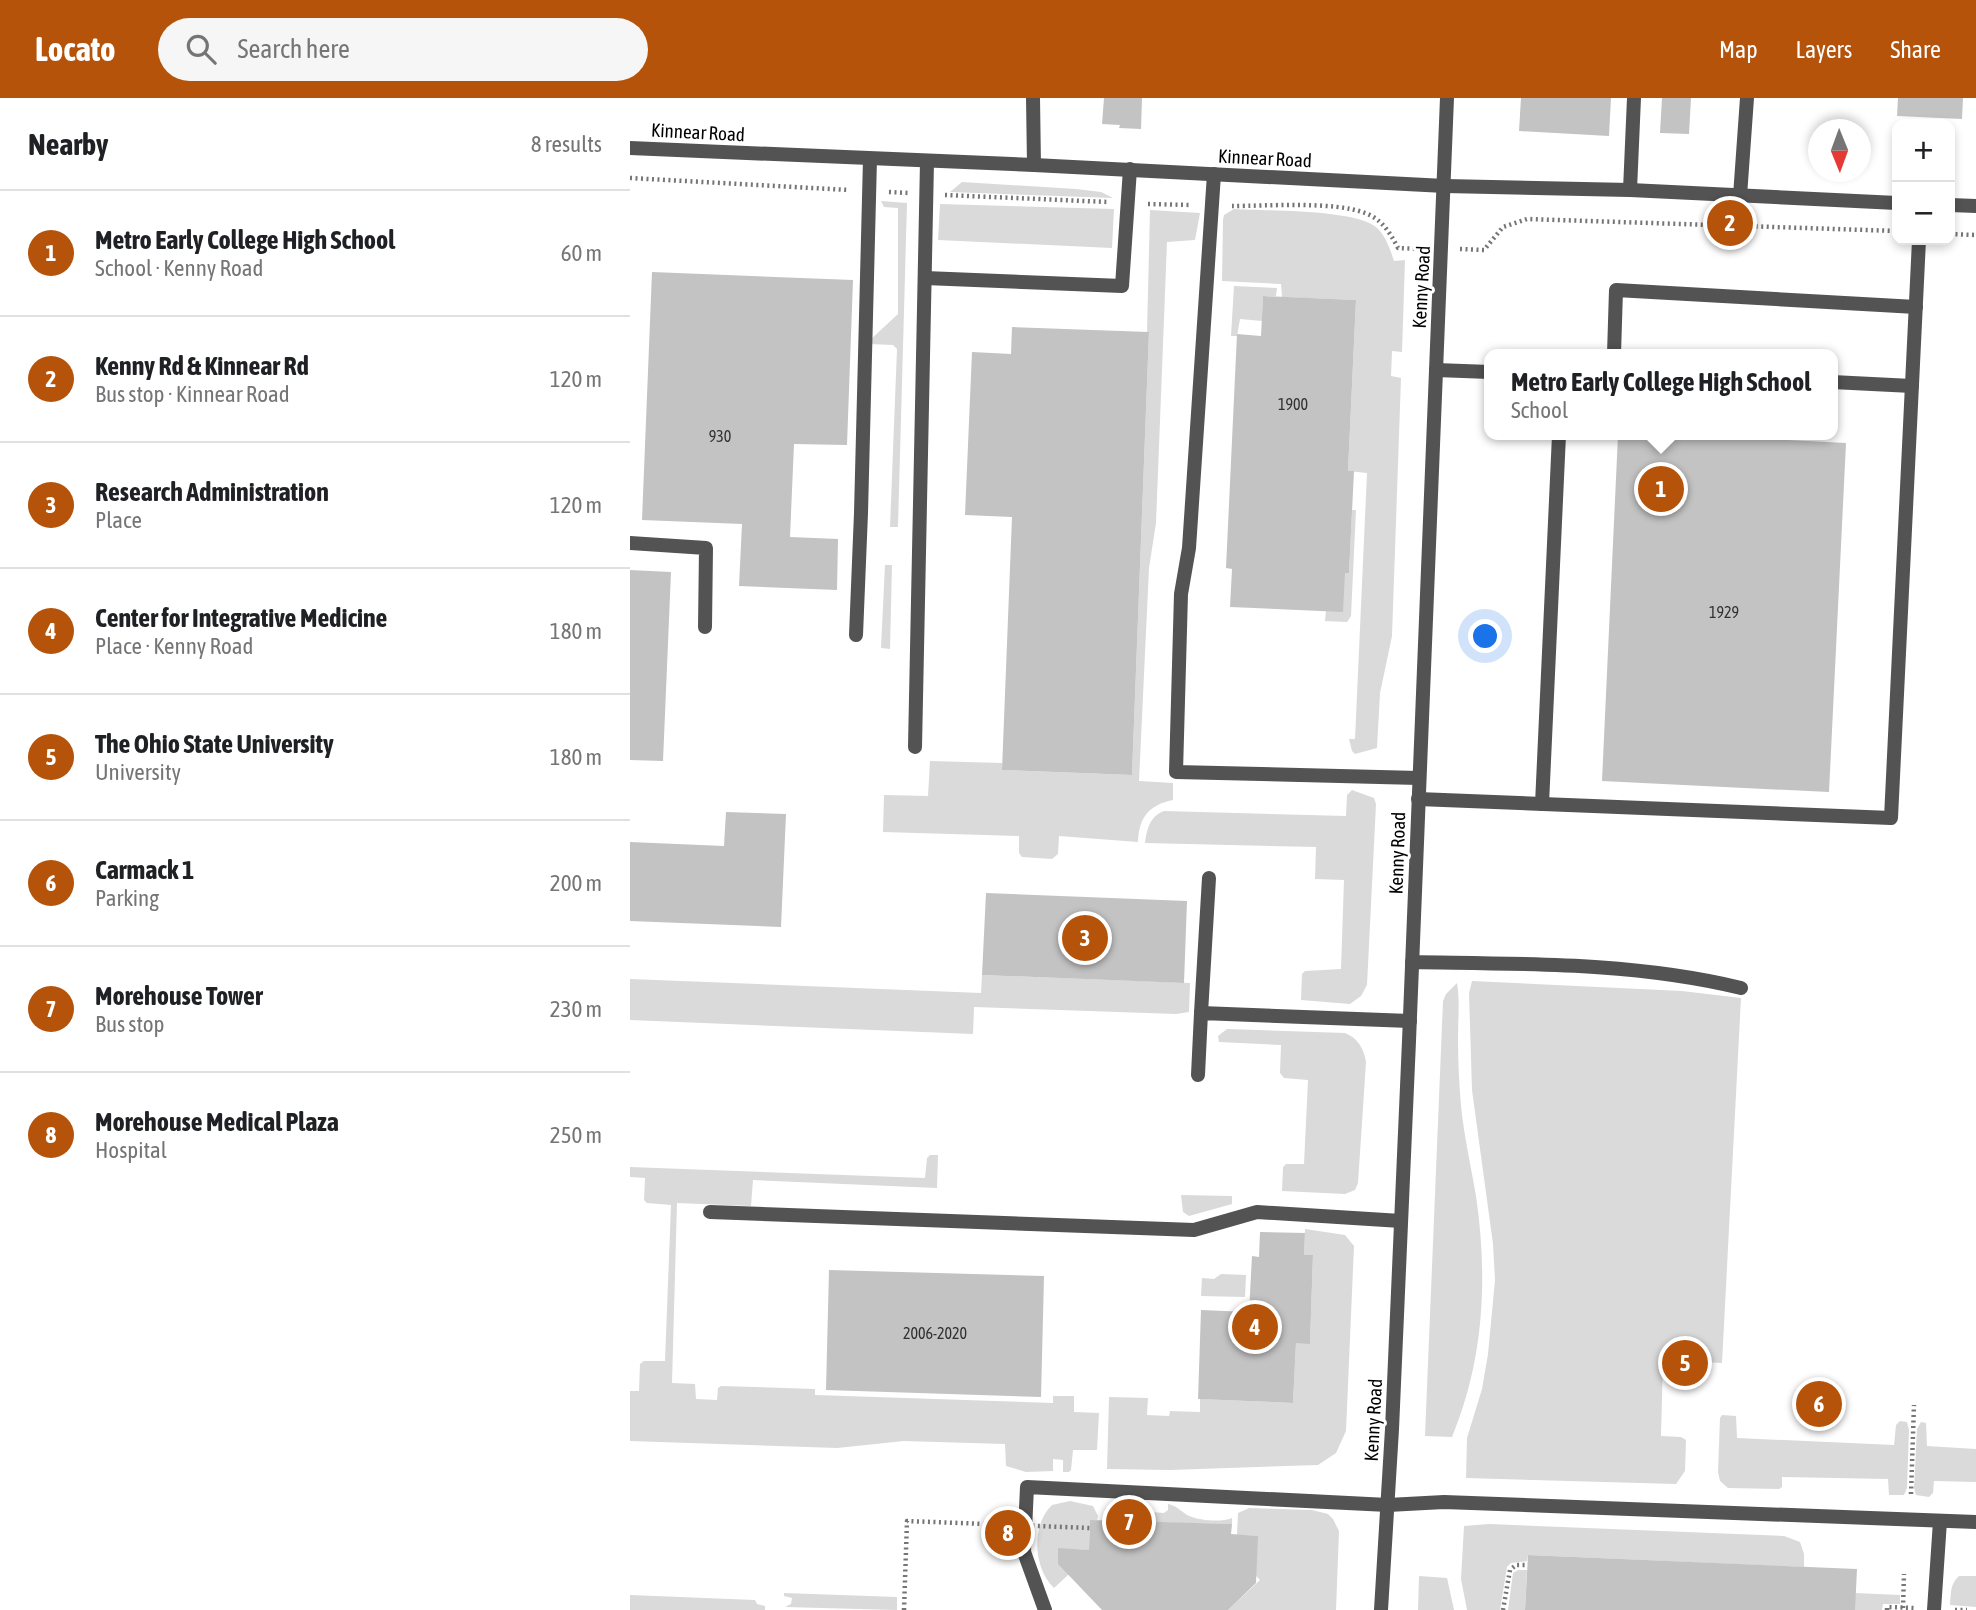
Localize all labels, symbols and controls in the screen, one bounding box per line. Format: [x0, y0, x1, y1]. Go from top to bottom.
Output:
search box [158, 18, 648, 81]
text: Locato [35, 30, 116, 68]
icon: search [182, 30, 220, 68]
text: Search here [238, 34, 350, 64]
text: Map [1719, 36, 1758, 63]
text: Layers [1796, 36, 1852, 63]
text: Share [1890, 36, 1941, 63]
street label: Kinnear Road [650, 119, 746, 145]
north arrow [1808, 119, 1871, 182]
map controls [1892, 119, 1955, 245]
button: + [1892, 119, 1955, 182]
text: Nearby [28, 127, 108, 161]
text: 8 results [531, 131, 602, 157]
street label: Kinnear Road [1217, 145, 1313, 171]
button: − [1892, 182, 1955, 245]
pin: 2 [1707, 197, 1753, 249]
text: Metro Early College High School [95, 225, 395, 255]
text: 1 [46, 240, 56, 266]
text: 60 m [561, 240, 602, 266]
street label: Kenny Road [1408, 245, 1434, 329]
text: School · Kenny Road [95, 255, 263, 281]
popup [1484, 349, 1838, 440]
text: Kenny Rd & Kinnear Rd [95, 351, 309, 381]
text: 2 [46, 366, 56, 392]
text: 120 m [550, 366, 602, 392]
text: Metro Early College High School [1511, 367, 1811, 397]
text: Bus stop · Kinnear Road [95, 381, 290, 407]
house number: 1900 [1278, 395, 1308, 413]
text: School [1511, 397, 1568, 423]
house number: 930 [709, 427, 731, 445]
pin: 1 [1638, 463, 1684, 515]
text: Research Administration [95, 477, 329, 507]
text: 3 [46, 492, 56, 518]
text: 120 m [550, 492, 602, 518]
text: Place [95, 507, 142, 533]
text: Center for Integrative Medicine [95, 603, 387, 633]
house number: 1929 [1709, 603, 1739, 621]
text: 4 [46, 618, 56, 644]
text: 180 m [550, 618, 602, 644]
your location [1468, 619, 1502, 653]
text: Place · Kenny Road [95, 633, 253, 659]
text: The Ohio State University [95, 729, 334, 759]
text: 5 [46, 744, 56, 770]
text: 180 m [550, 744, 602, 770]
text: University [95, 759, 181, 785]
street label: Kenny Road [1385, 811, 1409, 895]
text: Carmack 1 [95, 855, 194, 885]
text: 6 [46, 870, 56, 896]
text: 200 m [550, 870, 602, 896]
text: Parking [95, 885, 159, 911]
pin: 3 [1062, 912, 1108, 964]
text: Morehouse Tower [95, 981, 263, 1011]
text: 7 [46, 996, 56, 1022]
text: 230 m [550, 996, 602, 1022]
text: Bus stop [95, 1011, 165, 1037]
text: Morehouse Medical Plaza [95, 1107, 339, 1137]
text: 8 [46, 1122, 56, 1148]
text: 250 m [550, 1122, 602, 1148]
text: Hospital [95, 1137, 167, 1163]
pin: 4 [1232, 1301, 1278, 1353]
house number: 2006-2020 [903, 1324, 967, 1342]
pin: 5 [1662, 1337, 1708, 1389]
street label: Kenny Road [1360, 1378, 1386, 1462]
pin: 6 [1796, 1378, 1842, 1430]
pin: 7 [1106, 1496, 1152, 1548]
pin: 8 [985, 1507, 1031, 1559]

